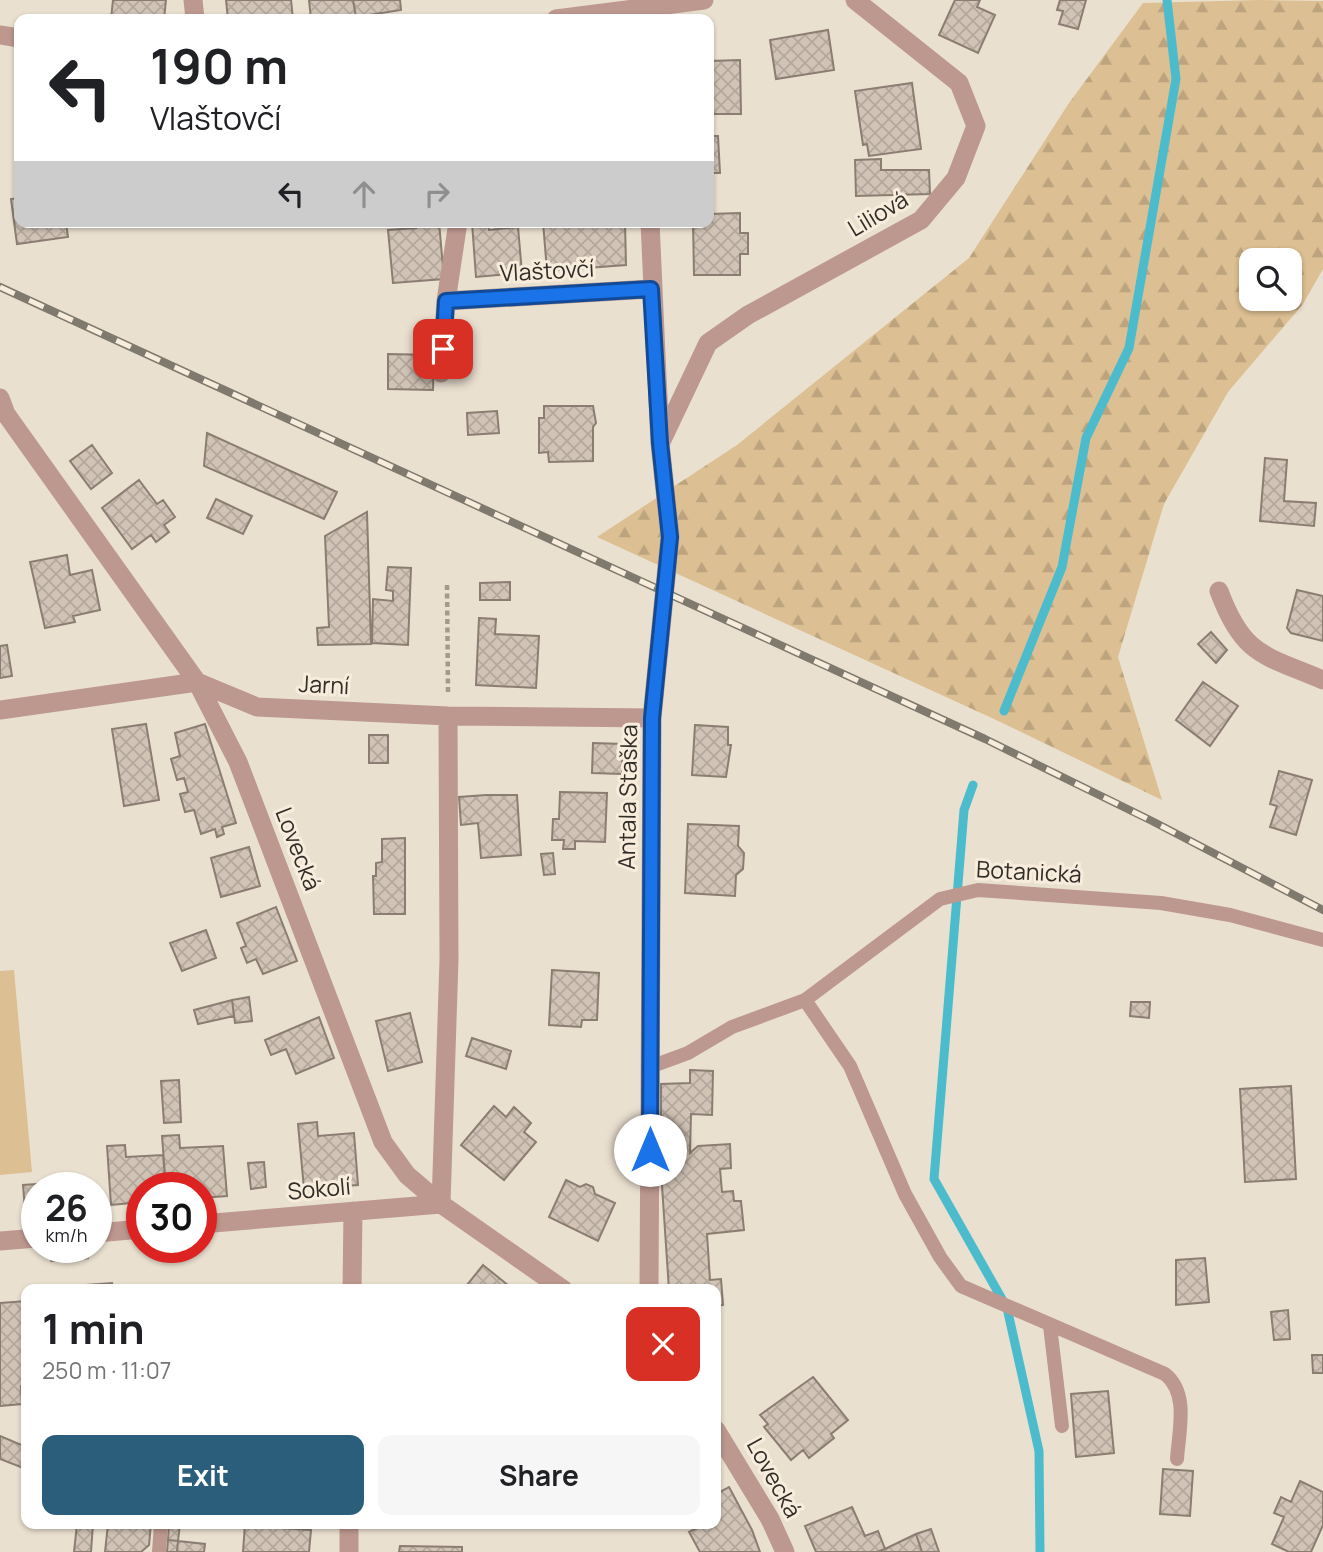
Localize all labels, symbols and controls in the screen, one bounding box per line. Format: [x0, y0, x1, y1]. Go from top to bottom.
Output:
text: 190 m [150, 32, 288, 99]
icon: left [35, 42, 126, 133]
text: Vlaštovčí [150, 96, 282, 140]
icon: left [272, 175, 310, 213]
icon: ahead [345, 175, 383, 213]
icon: right [418, 175, 456, 213]
street label: Liliová [841, 183, 913, 244]
map controls [1239, 248, 1302, 311]
button: search [1239, 248, 1302, 311]
street label: Vlaštovčí [499, 252, 595, 288]
pin [413, 319, 473, 379]
icon: arrive [424, 330, 462, 368]
street label: Jarní [298, 667, 350, 701]
street label: Antala Staška [610, 724, 644, 870]
street label: Lovecká [269, 803, 329, 895]
street label: Botanická [975, 852, 1083, 890]
position arrow [613, 1113, 687, 1187]
street label: Sokolí [286, 1169, 352, 1207]
speed limit sign: 30 [126, 1172, 217, 1263]
text: 26 [45, 1184, 88, 1232]
text: km/h [46, 1223, 87, 1247]
text: 1 min [42, 1299, 145, 1357]
button: close [626, 1307, 700, 1381]
text: 250 m · 11:07 [42, 1354, 171, 1386]
street label: Lovecká [740, 1432, 810, 1523]
button: Exit [42, 1435, 364, 1515]
button: Share [378, 1435, 700, 1515]

